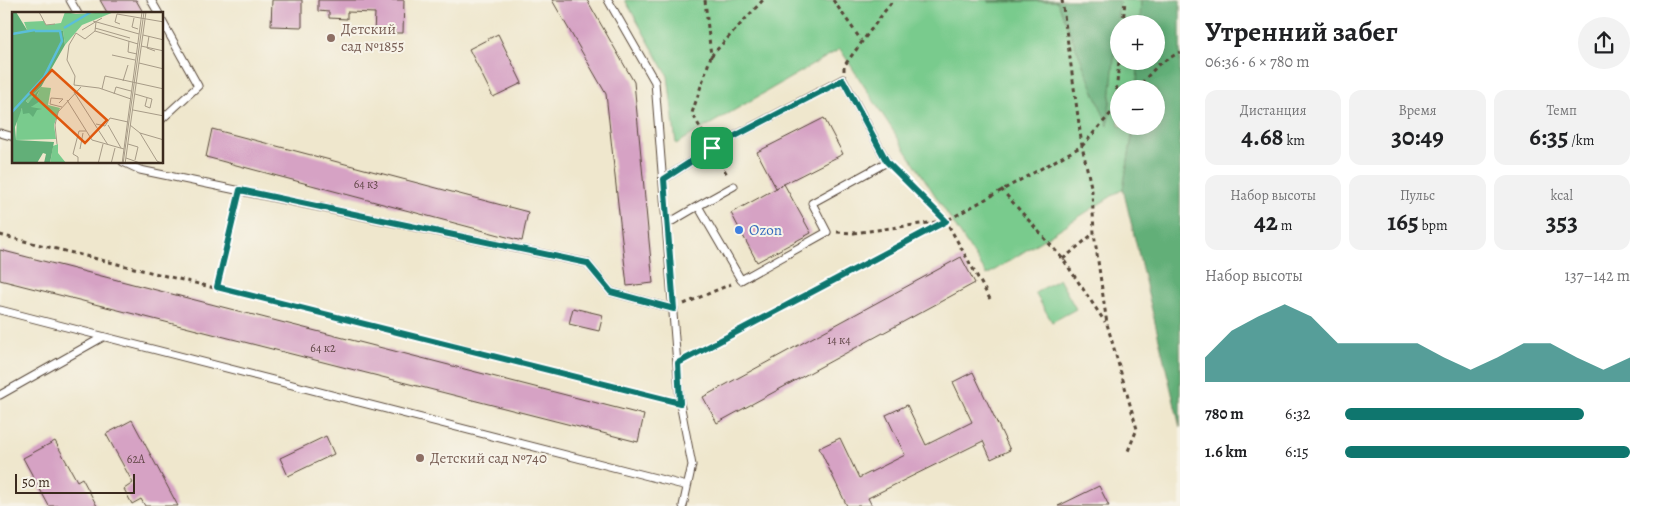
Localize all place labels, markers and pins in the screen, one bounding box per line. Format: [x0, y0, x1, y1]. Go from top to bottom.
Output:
place label: Детский сад №1855 [341, 19, 404, 56]
marker: Детский сад №1855 [325, 32, 337, 44]
pin [691, 127, 733, 169]
place label: Ozon [749, 220, 782, 240]
marker: Ozon [733, 224, 745, 236]
place label: Детский сад №740 [430, 448, 547, 468]
marker: Детский сад №740 [414, 452, 426, 464]

